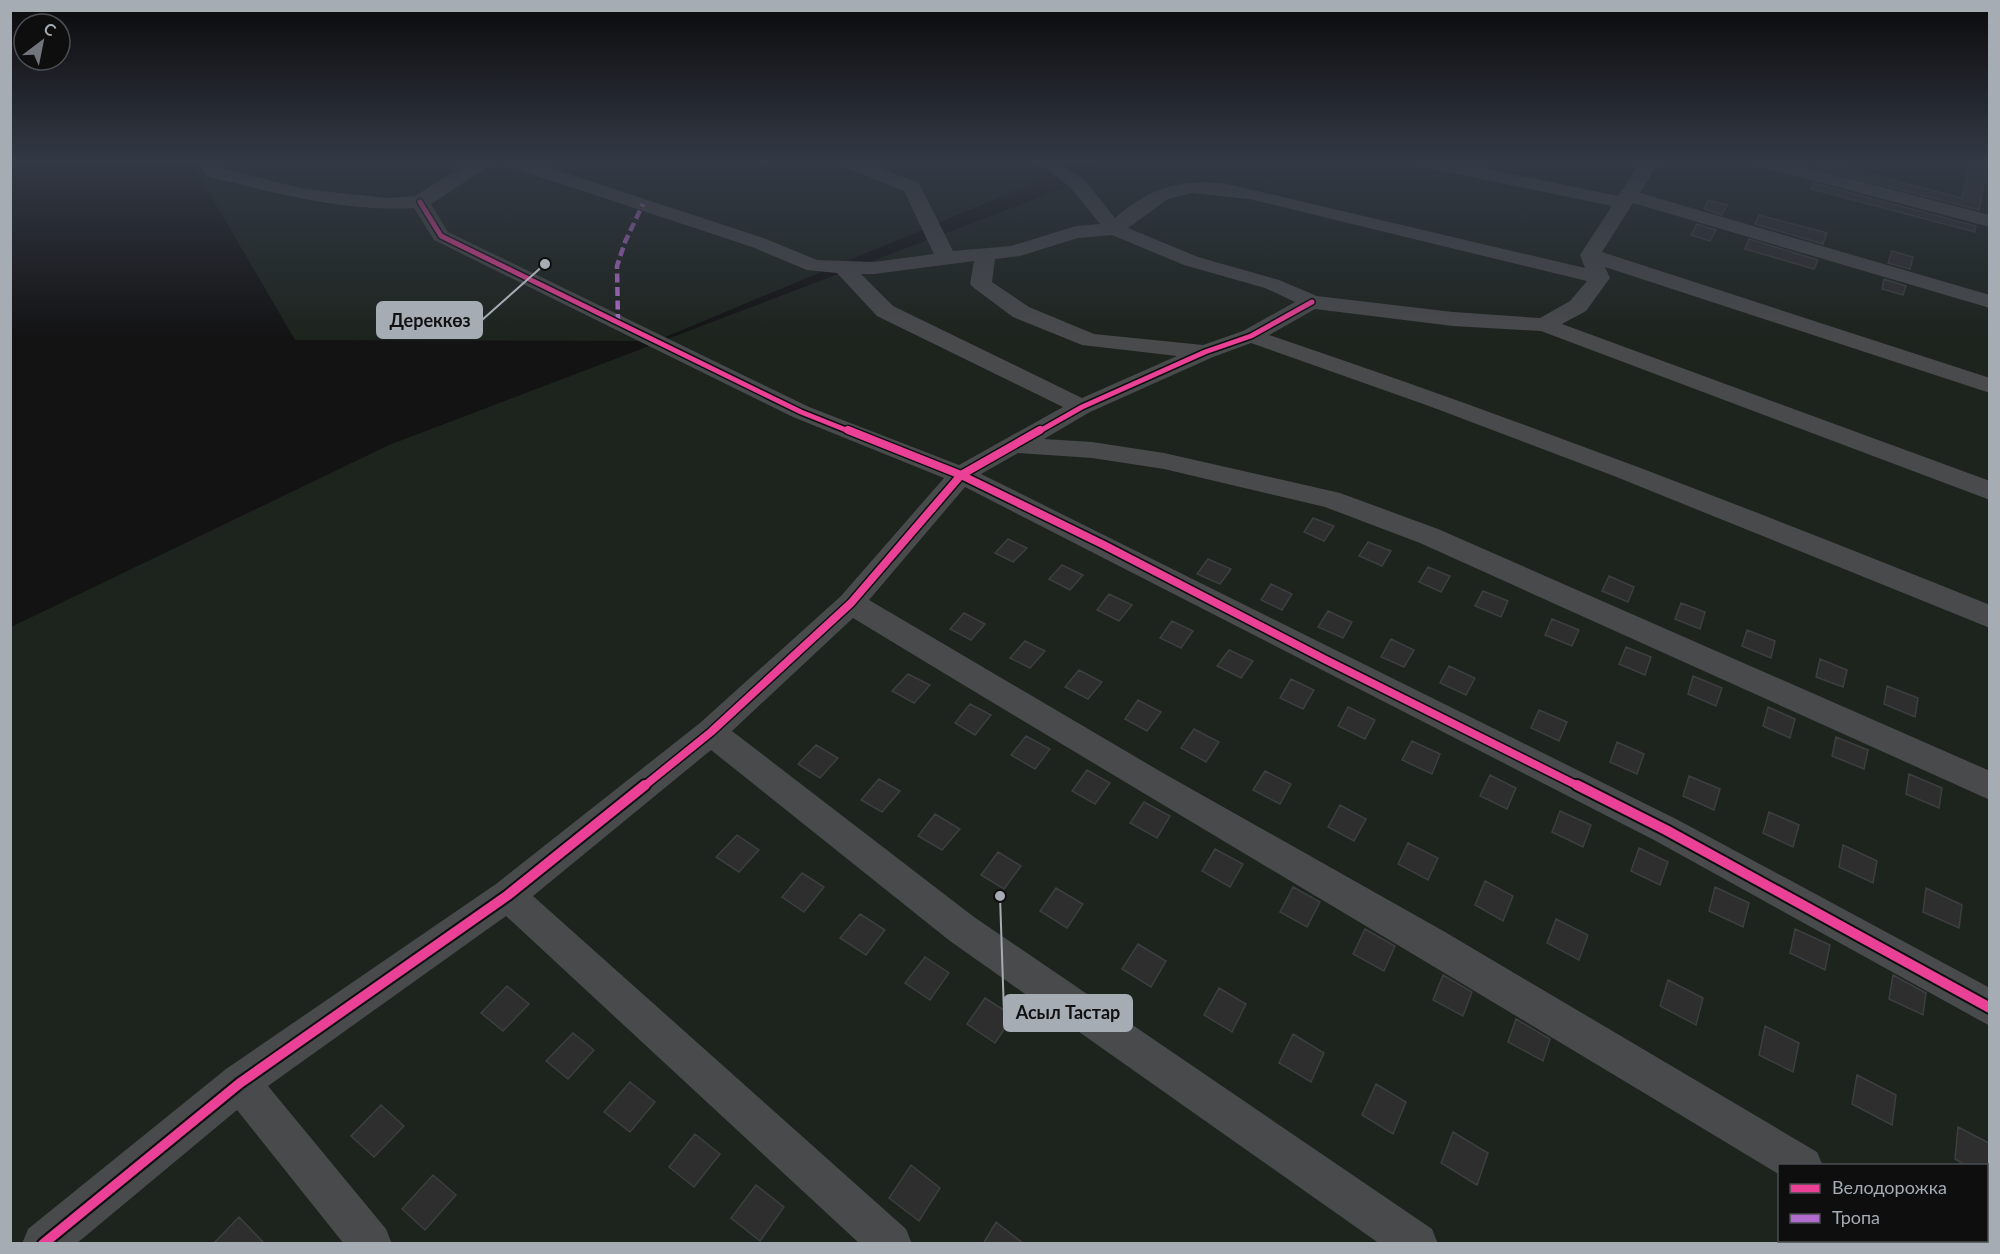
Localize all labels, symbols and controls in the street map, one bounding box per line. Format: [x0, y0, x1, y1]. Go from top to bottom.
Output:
north arrow [12, 12, 72, 72]
text: С [41, 18, 60, 40]
callout: Дереккөз [377, 302, 482, 338]
text: Дереккөз [389, 309, 471, 331]
callout: Асыл Тастар [1004, 995, 1132, 1031]
text: Асыл Тастар [1015, 1001, 1120, 1023]
legend [1778, 1164, 1988, 1242]
text: Велодорожка [1832, 1176, 1947, 1198]
text: Тропа [1832, 1206, 1880, 1228]

